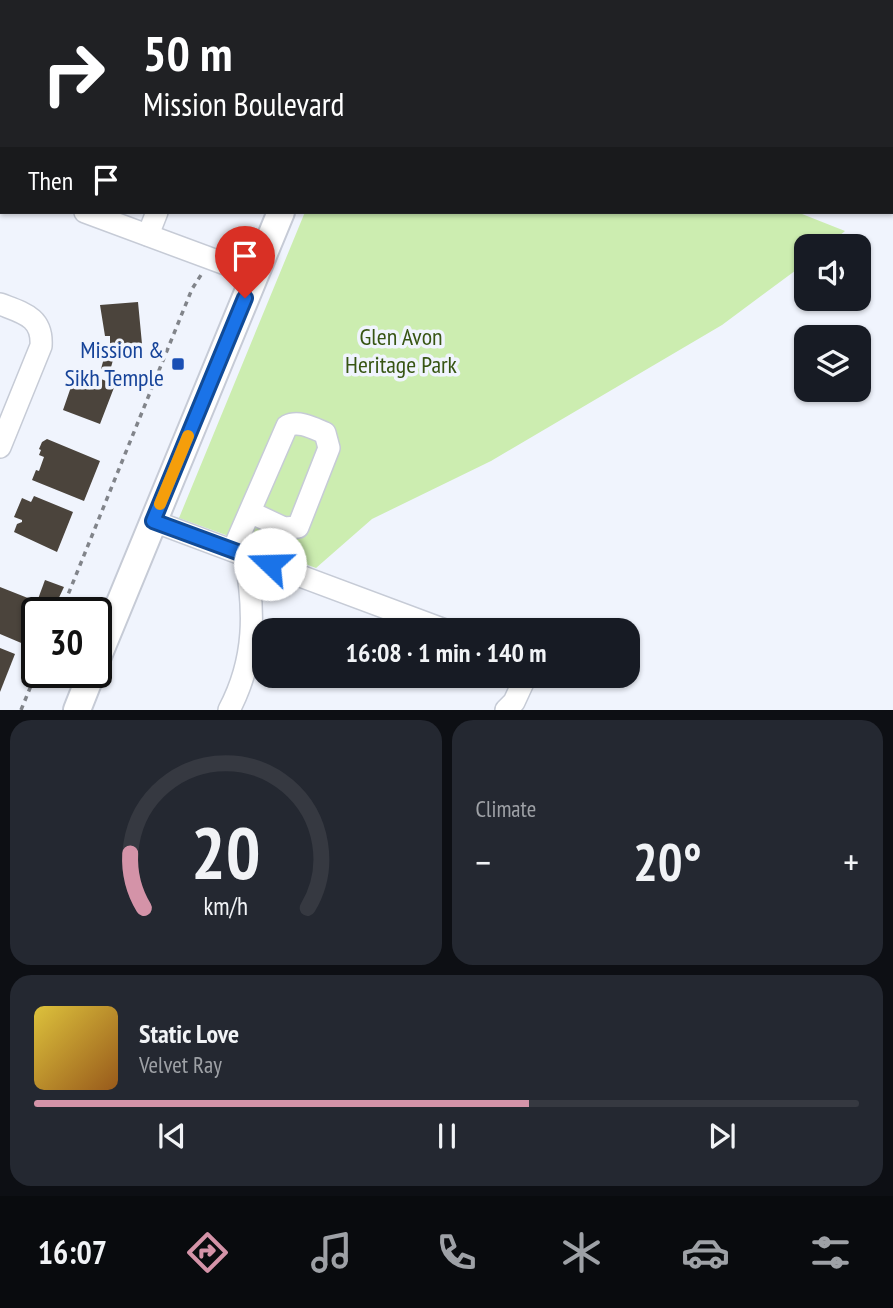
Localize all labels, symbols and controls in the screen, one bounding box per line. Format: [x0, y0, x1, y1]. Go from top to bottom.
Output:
text: 50 m [143, 21, 232, 85]
icon: right [28, 28, 119, 119]
text: Mission Boulevard [143, 83, 344, 125]
icon: arrive [87, 161, 125, 199]
text: Then [28, 164, 73, 197]
pin [215, 226, 275, 298]
map controls [794, 234, 871, 402]
button: sound [794, 234, 871, 311]
icon: arrive [226, 237, 264, 275]
park label: Glen Avon Heritage Park [345, 321, 458, 380]
button: layers [794, 325, 871, 402]
place label: Mission & Sikh Temple [64, 334, 164, 393]
marker: Mission & Sikh Temple [170, 356, 186, 372]
position arrow [233, 527, 307, 601]
speed limit sign: 30 [21, 597, 112, 688]
text: 16:08 · 1 min · 140 m [346, 636, 546, 669]
text: Climate [476, 794, 536, 823]
text: 20 [191, 805, 261, 899]
text: 20° [633, 828, 702, 895]
text: − [476, 837, 491, 886]
text: + [843, 837, 859, 886]
text: km/h [204, 890, 248, 922]
text: Static Love [139, 1017, 239, 1050]
text: Velvet Ray [139, 1050, 222, 1079]
icon: previous [153, 1117, 191, 1155]
icon: pause [428, 1117, 466, 1155]
icon: next [703, 1117, 741, 1155]
icon: directions [183, 1228, 232, 1277]
icon: music [307, 1228, 356, 1277]
icon: phone [432, 1228, 481, 1277]
icon: climate [557, 1228, 606, 1277]
icon: car [681, 1228, 730, 1277]
icon: filters [806, 1228, 855, 1277]
text: 16:07 [38, 1231, 107, 1273]

